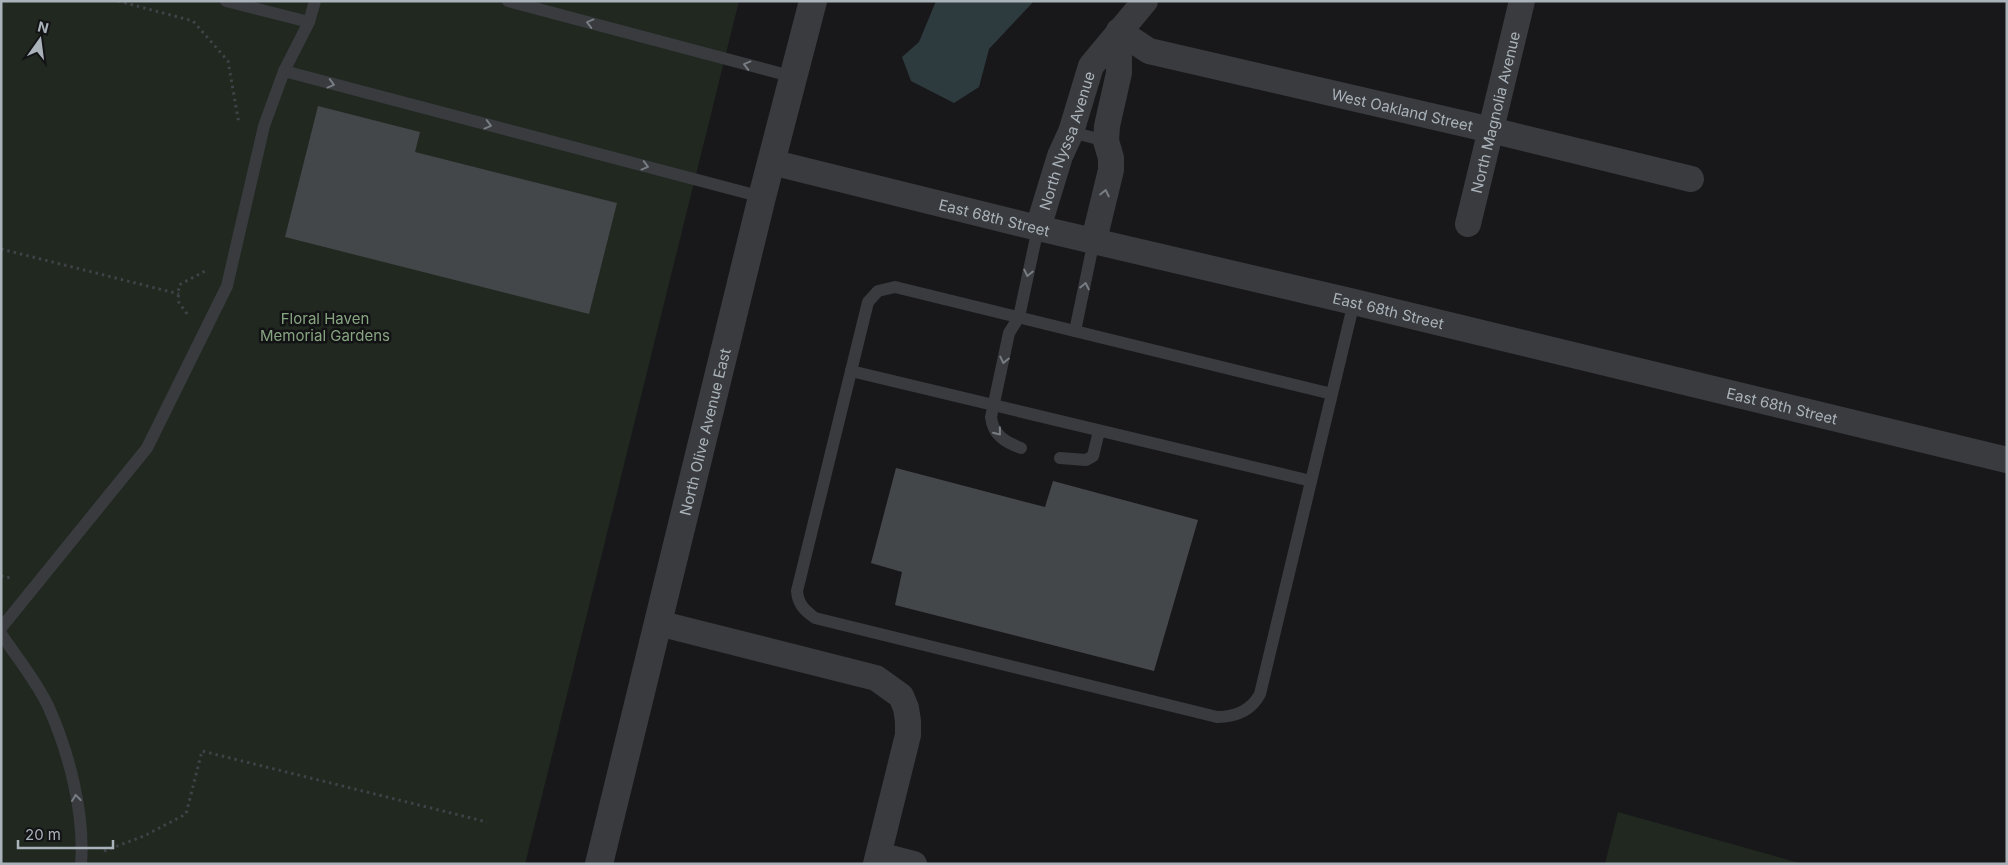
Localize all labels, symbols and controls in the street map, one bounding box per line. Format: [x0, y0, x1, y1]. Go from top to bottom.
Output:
north arrow [15, 15, 65, 65]
text: N [36, 17, 50, 36]
one-way arrow [585, 18, 594, 29]
street label: North Magnolia Avenue [1466, 29, 1524, 195]
one-way arrow [742, 60, 751, 71]
street label: North Nyssa Avenue [1035, 69, 1098, 212]
one-way arrow [326, 78, 334, 88]
street label: West Oakland Street [1330, 84, 1475, 135]
one-way arrow [483, 119, 492, 130]
one-way arrow [641, 160, 650, 171]
one-way arrow [1099, 188, 1110, 197]
street label: East 68th Street [937, 194, 1052, 240]
one-way arrow [1024, 268, 1034, 277]
one-way arrow [1079, 281, 1090, 290]
street label: East 68th Street [1331, 288, 1446, 333]
park label: Floral Haven Memorial Gardens [260, 309, 390, 345]
street label: North Olive Avenue East [675, 346, 734, 517]
one-way arrow [999, 356, 1009, 365]
street label: East 68th Street [1725, 383, 1840, 428]
one-way arrow [992, 427, 1001, 436]
one-way arrow [71, 794, 82, 802]
scale bar [18, 818, 112, 850]
text: 20 m [25, 825, 61, 844]

